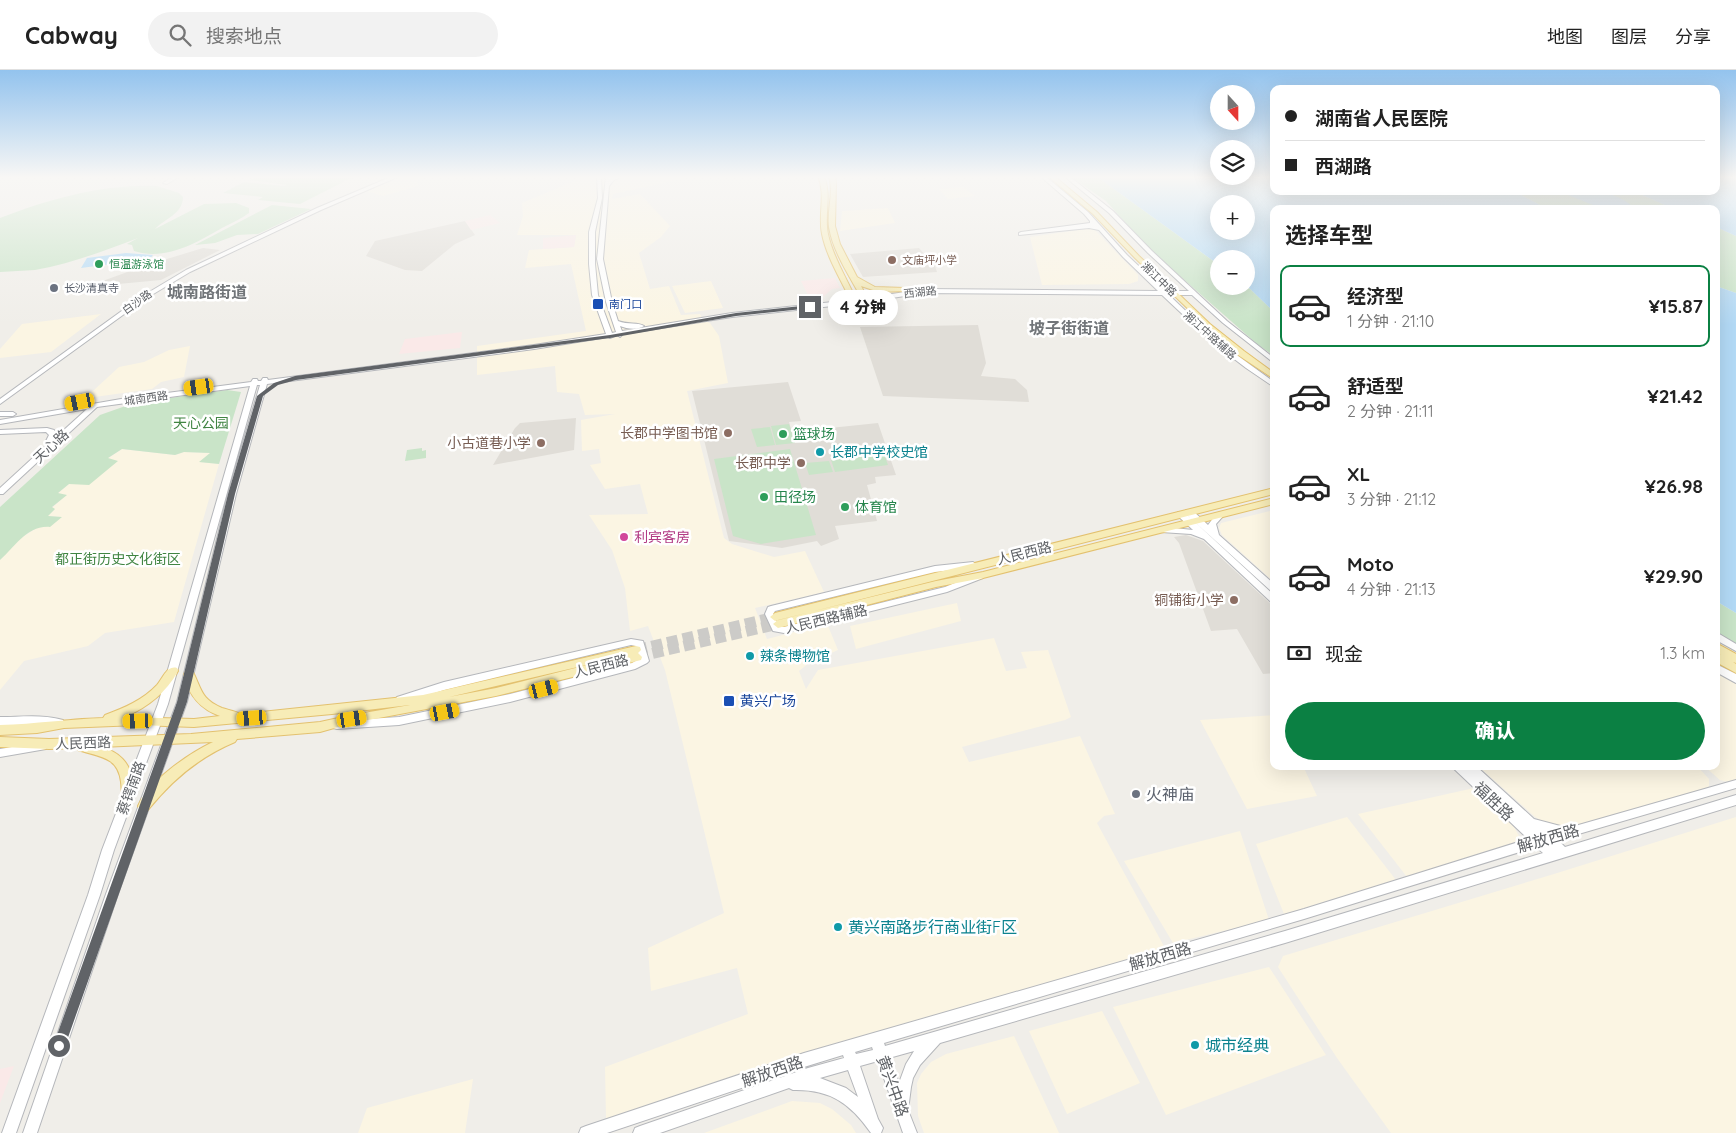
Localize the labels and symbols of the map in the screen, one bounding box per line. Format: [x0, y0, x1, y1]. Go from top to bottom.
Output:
north arrow [1210, 85, 1255, 130]
place label: 文庙坪小学 [902, 253, 957, 267]
marker: 文庙坪小学 [886, 254, 898, 266]
place label: 恒温游泳馆 [109, 257, 164, 271]
marker: 恒温游泳馆 [93, 258, 105, 270]
street label: 湘江中路 [1138, 259, 1180, 299]
place label: 长沙清真寺 [64, 281, 119, 295]
marker: 长沙清真寺 [48, 282, 60, 294]
district label: 城南路街道 [167, 282, 247, 302]
street label: 西湖路 [903, 283, 937, 301]
street label: 白沙路 [119, 287, 155, 317]
callout: 4 分钟 [828, 290, 898, 324]
route end [799, 296, 821, 318]
marker: 南门口 [591, 297, 605, 311]
place label: 南门口 [609, 297, 642, 311]
street label: 湘江中路辅路 [1181, 308, 1239, 362]
district label: 坡子街街道 [1029, 318, 1109, 338]
car [183, 377, 214, 397]
street label: 城南西路 [123, 388, 169, 408]
car [63, 392, 96, 412]
park label: 天心公园 [173, 414, 229, 432]
place label: 长郡中学图书馆 [620, 424, 718, 442]
street label: 天心路 [30, 425, 72, 467]
place label: 篮球场 [793, 425, 835, 443]
marker: 长郡中学图书馆 [722, 427, 734, 439]
marker: 篮球场 [777, 428, 789, 440]
place label: 小古道巷小学 [447, 434, 531, 452]
marker: 小古道巷小学 [535, 437, 547, 449]
place label: 长郡中学校史馆 [830, 443, 928, 461]
marker: 长郡中学校史馆 [814, 446, 826, 458]
place label: 长郡中学 [735, 454, 791, 472]
marker: 长郡中学 [795, 457, 807, 469]
place label: 田径场 [774, 488, 816, 506]
marker: 田径场 [758, 491, 770, 503]
place label: 体育馆 [855, 498, 897, 516]
marker: 体育馆 [839, 501, 851, 513]
place label: 利宾客房 [634, 528, 690, 546]
marker: 利宾客房 [618, 531, 630, 543]
street label: 人民西路 [995, 537, 1053, 569]
park label: 都正街历史文化街区 [55, 550, 181, 568]
place label: 铜铺街小学 [1154, 591, 1224, 609]
marker: 铜铺街小学 [1228, 594, 1240, 606]
street label: 人民西路辅路 [783, 601, 869, 637]
place label: 辣条博物馆 [760, 647, 830, 665]
street label: 人民西路 [572, 650, 630, 682]
marker: 辣条博物馆 [744, 650, 756, 662]
car [527, 678, 560, 700]
place label: 黄兴广场 [740, 692, 796, 710]
marker: 黄兴广场 [722, 694, 736, 708]
car [428, 702, 461, 722]
car [236, 709, 267, 727]
car [336, 709, 367, 729]
car [122, 713, 153, 729]
street label: 人民西路 [55, 733, 111, 753]
street label: 蔡锷南路 [113, 759, 149, 817]
street label: 福胜路 [1470, 777, 1518, 825]
place label: 火神庙 [1146, 784, 1194, 804]
marker: 火神庙 [1130, 788, 1142, 800]
street label: 解放西路 [1514, 820, 1582, 856]
place label: 黄兴南路步行商业街F区 [848, 917, 1017, 937]
marker: 黄兴南路步行商业街F区 [832, 921, 844, 933]
street label: 解放西路 [1126, 938, 1194, 974]
route start [48, 1035, 70, 1057]
place label: 城市经典 [1205, 1035, 1269, 1055]
marker: 城市经典 [1189, 1039, 1201, 1051]
street label: 解放西路 [738, 1051, 806, 1091]
street label: 黄兴中路 [873, 1053, 913, 1119]

